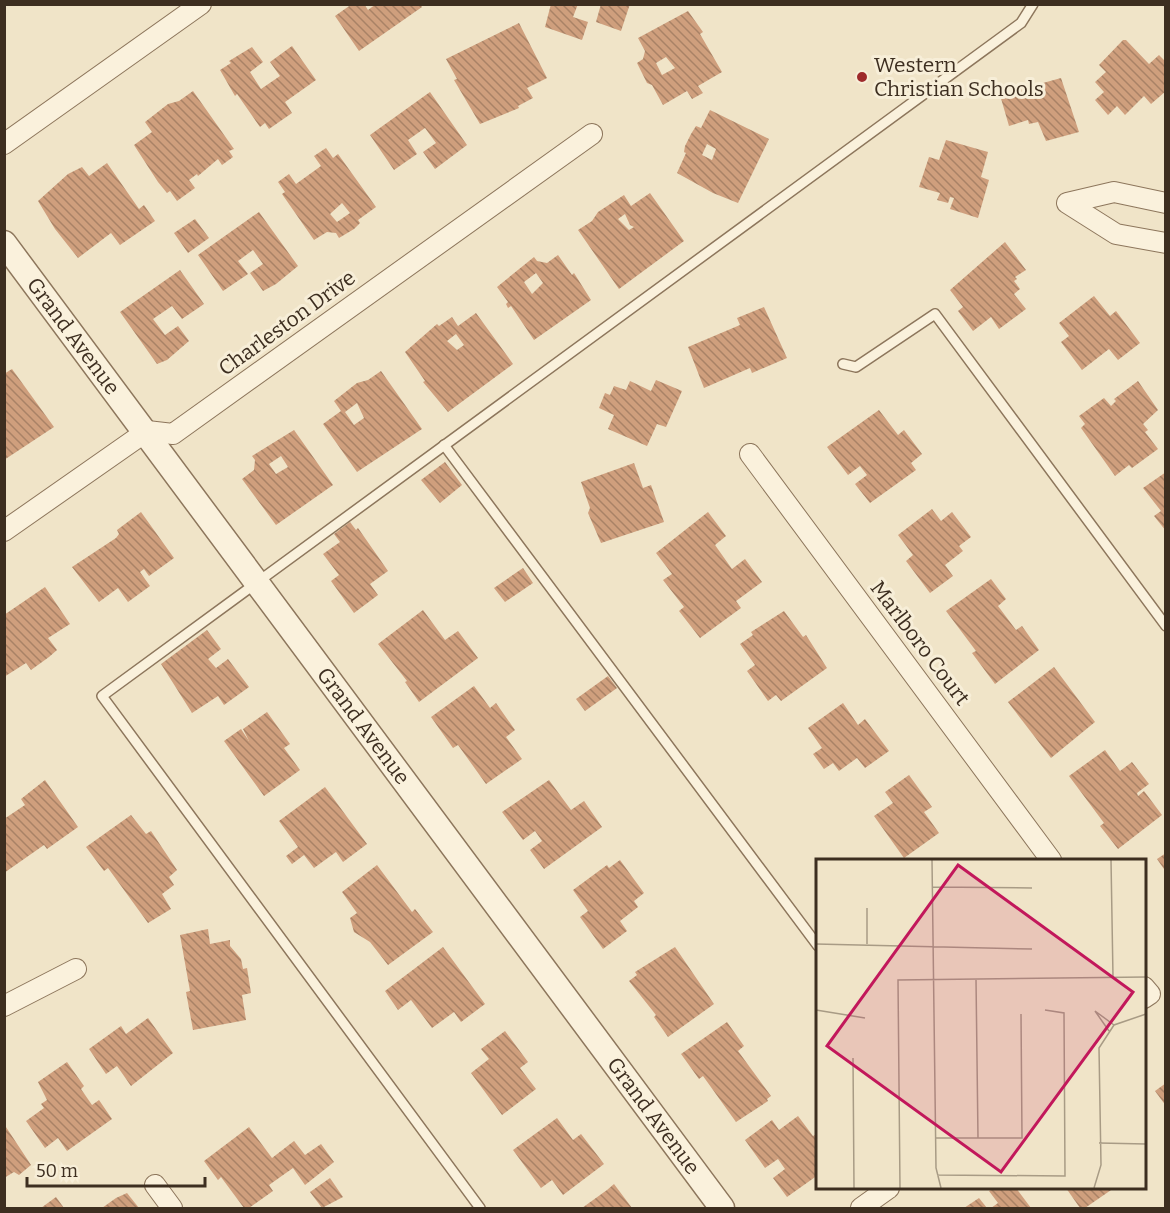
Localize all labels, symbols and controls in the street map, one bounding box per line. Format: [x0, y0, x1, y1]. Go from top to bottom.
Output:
place label: Western Christian Schools [874, 52, 1044, 102]
marker: Western Christian Schools [855, 70, 869, 84]
street label: Charleston Drive [214, 265, 360, 381]
street label: Grand Avenue [21, 272, 125, 400]
street label: Marlboro Court [865, 576, 975, 711]
street label: Grand Avenue [311, 662, 415, 790]
inset map [816, 859, 1146, 1189]
street label: Grand Avenue [601, 1052, 706, 1180]
scale bar [27, 1150, 206, 1188]
text: 50 m [36, 1160, 78, 1182]

